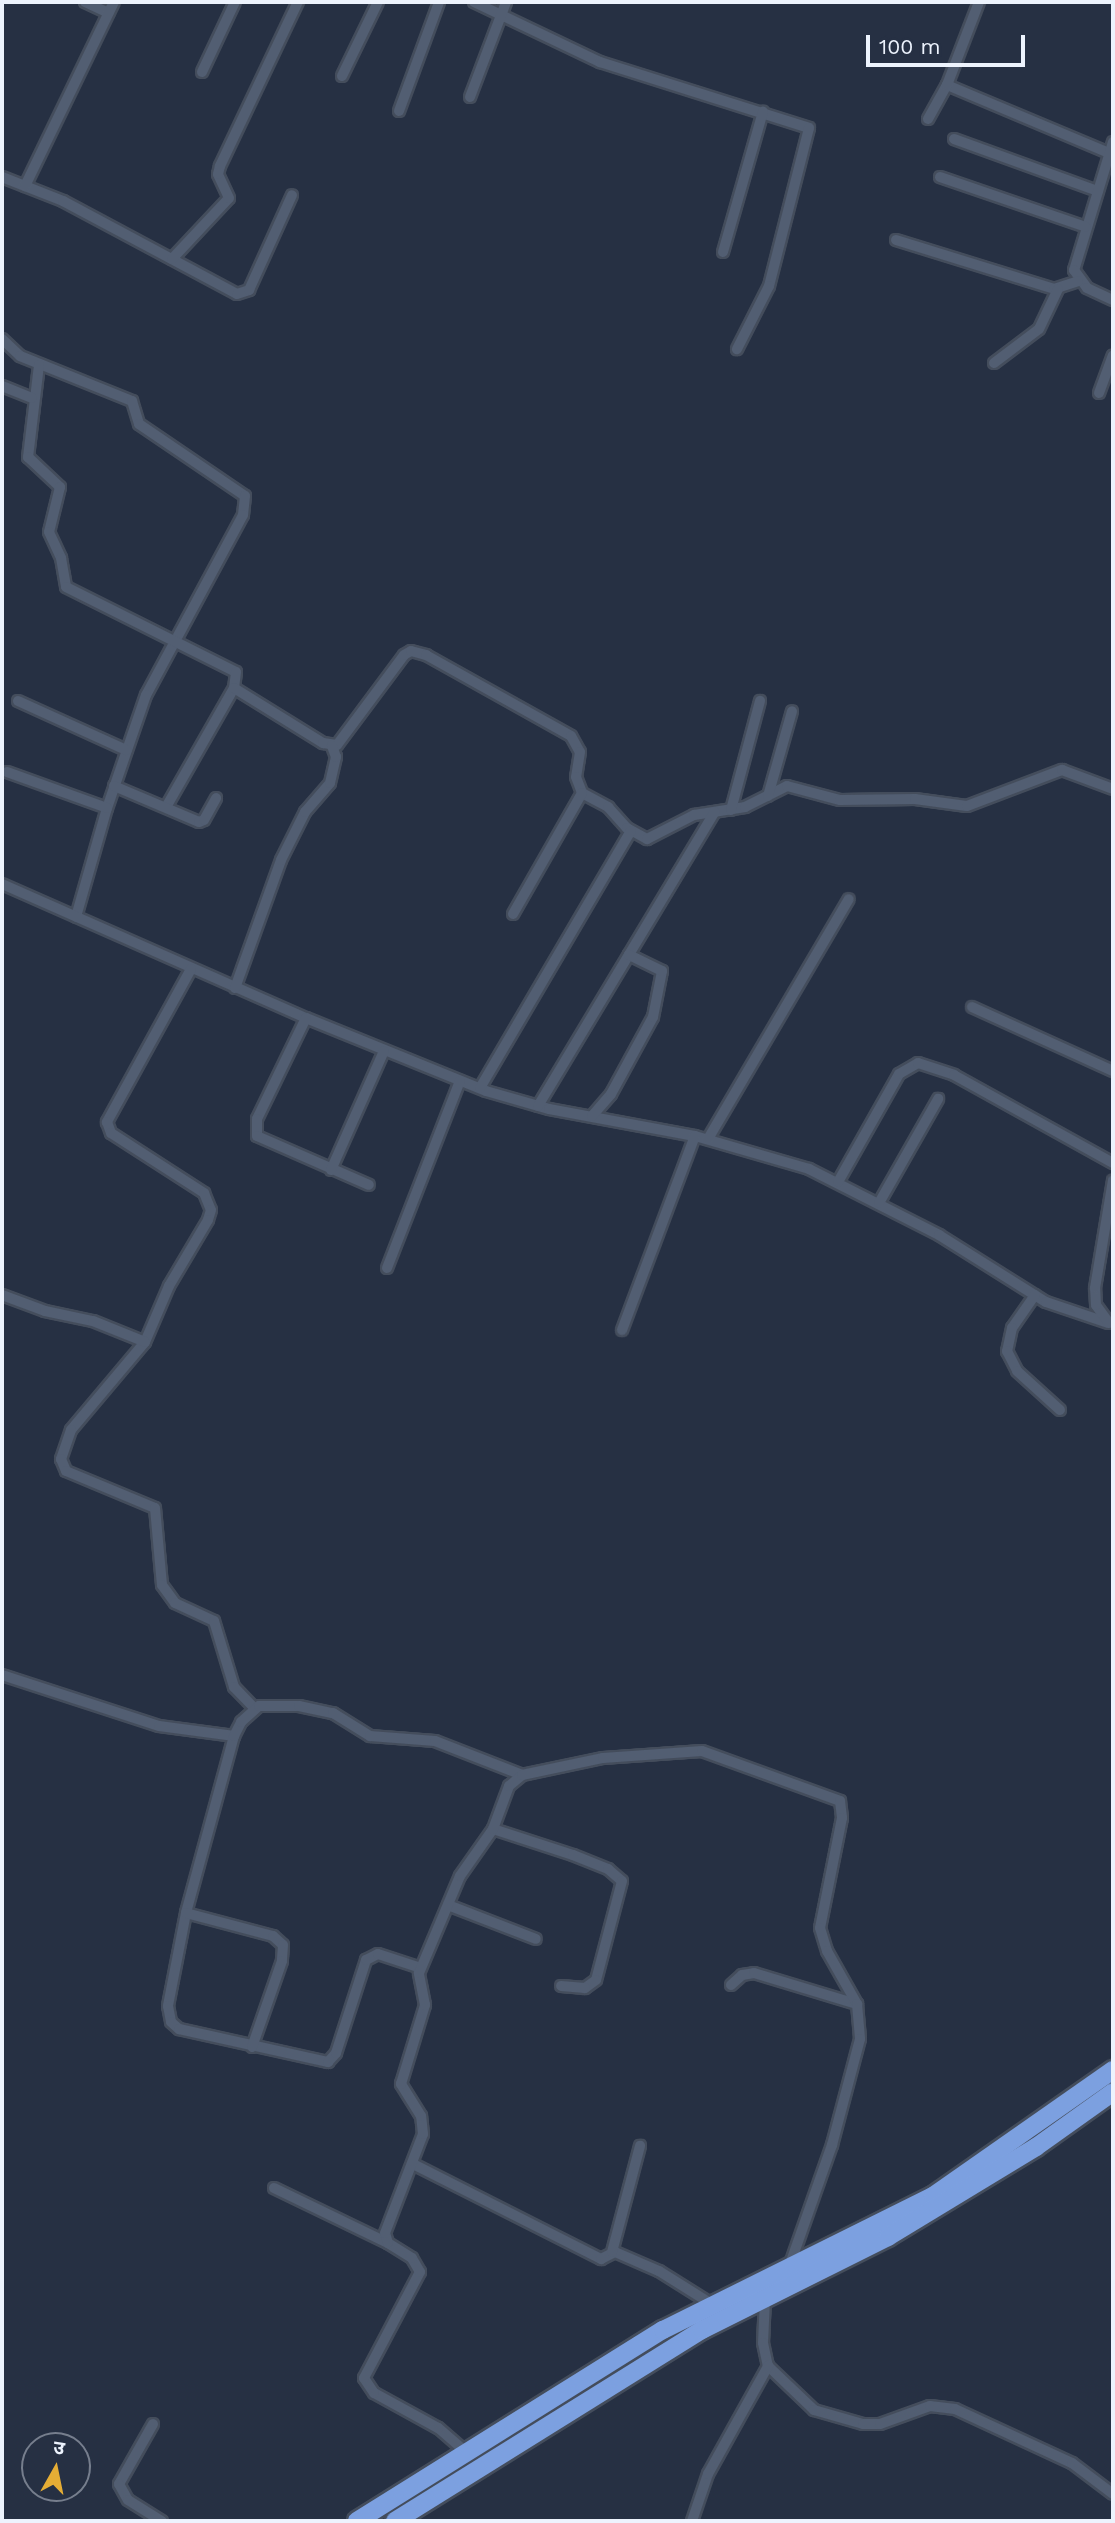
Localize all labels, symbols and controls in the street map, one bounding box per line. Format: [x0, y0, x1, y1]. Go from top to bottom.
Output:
scale bar [870, 21, 1029, 65]
text: 100 m [879, 34, 941, 59]
north arrow [21, 2432, 91, 2502]
text: उ [52, 2436, 66, 2460]

